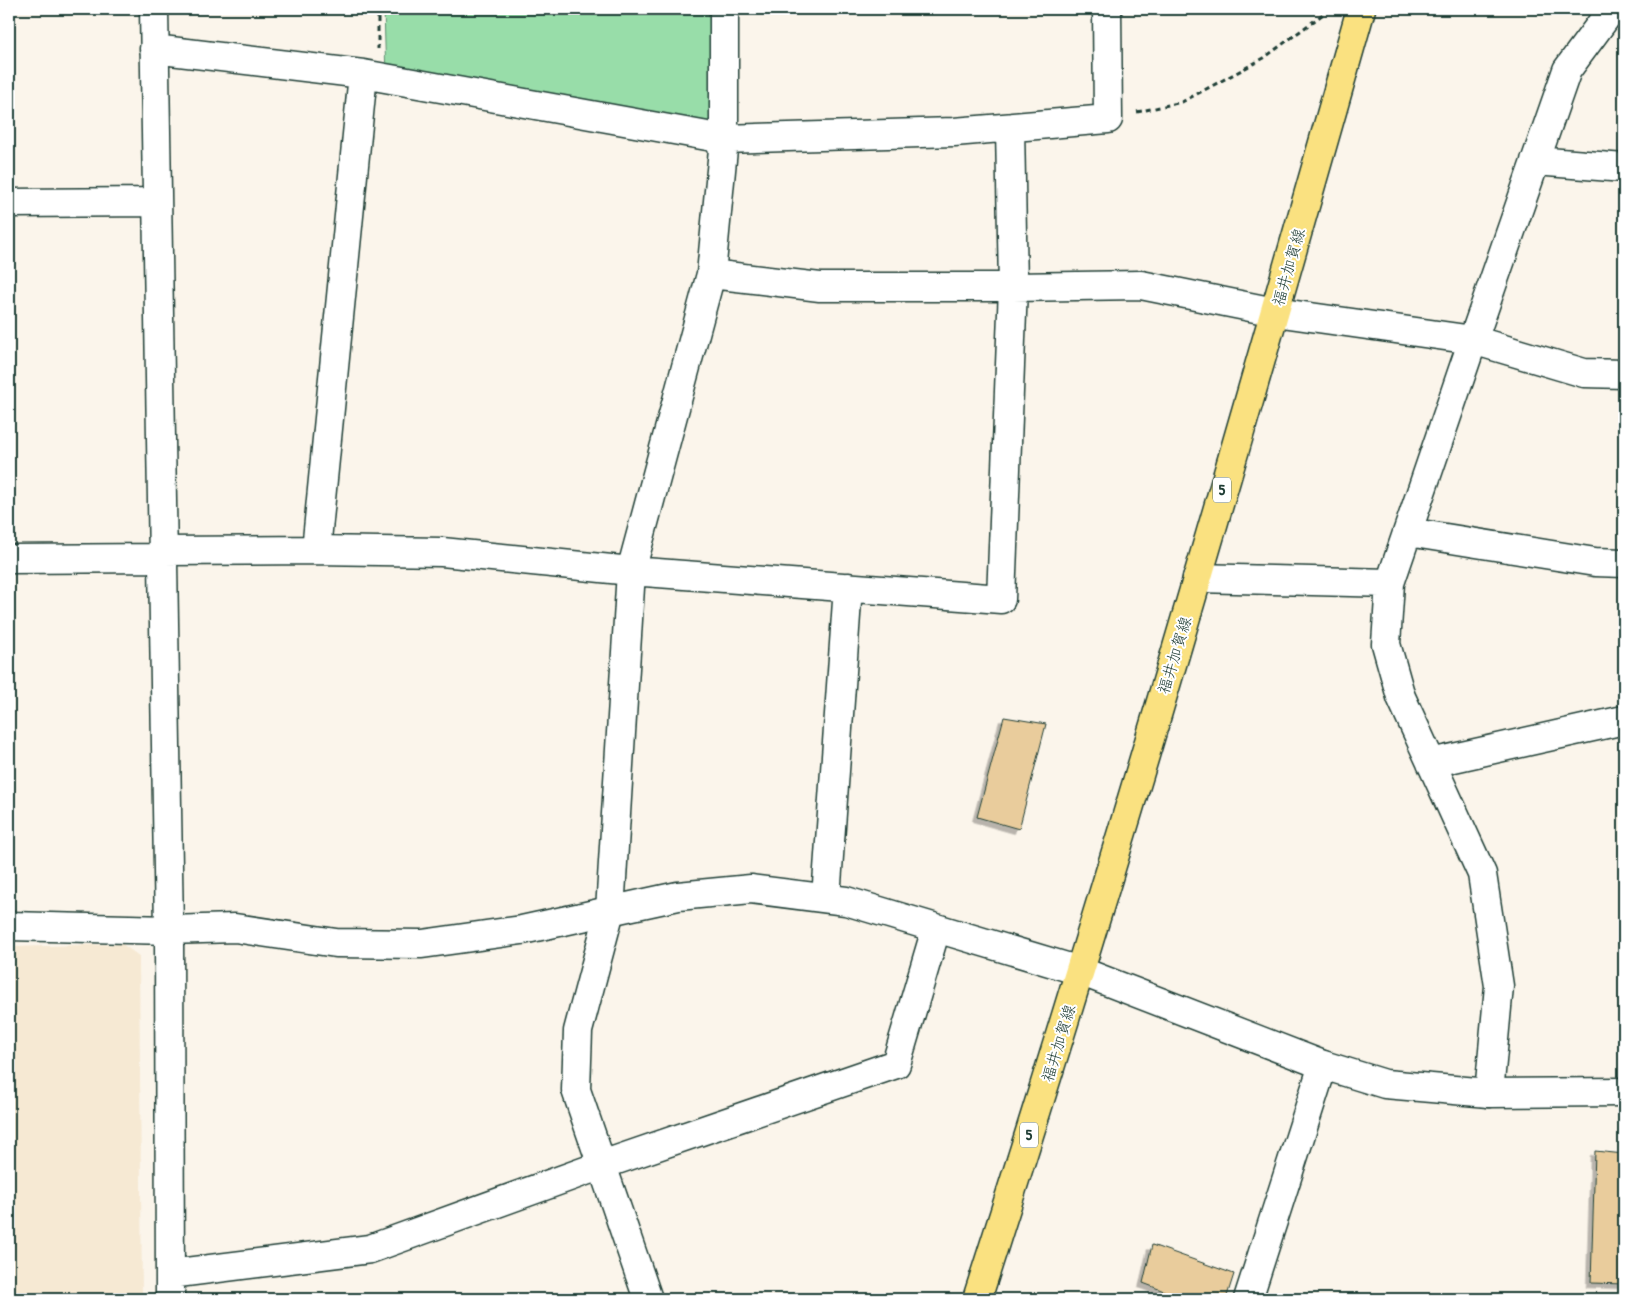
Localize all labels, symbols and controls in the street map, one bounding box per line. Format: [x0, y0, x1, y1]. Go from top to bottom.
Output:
street label: 福井加賀線 [1266, 226, 1310, 308]
road number: 5 [1213, 478, 1231, 502]
street label: 福井加賀線 [1152, 614, 1196, 696]
street label: 福井加賀線 [1036, 1002, 1080, 1084]
road number: 5 [1020, 1122, 1038, 1148]

